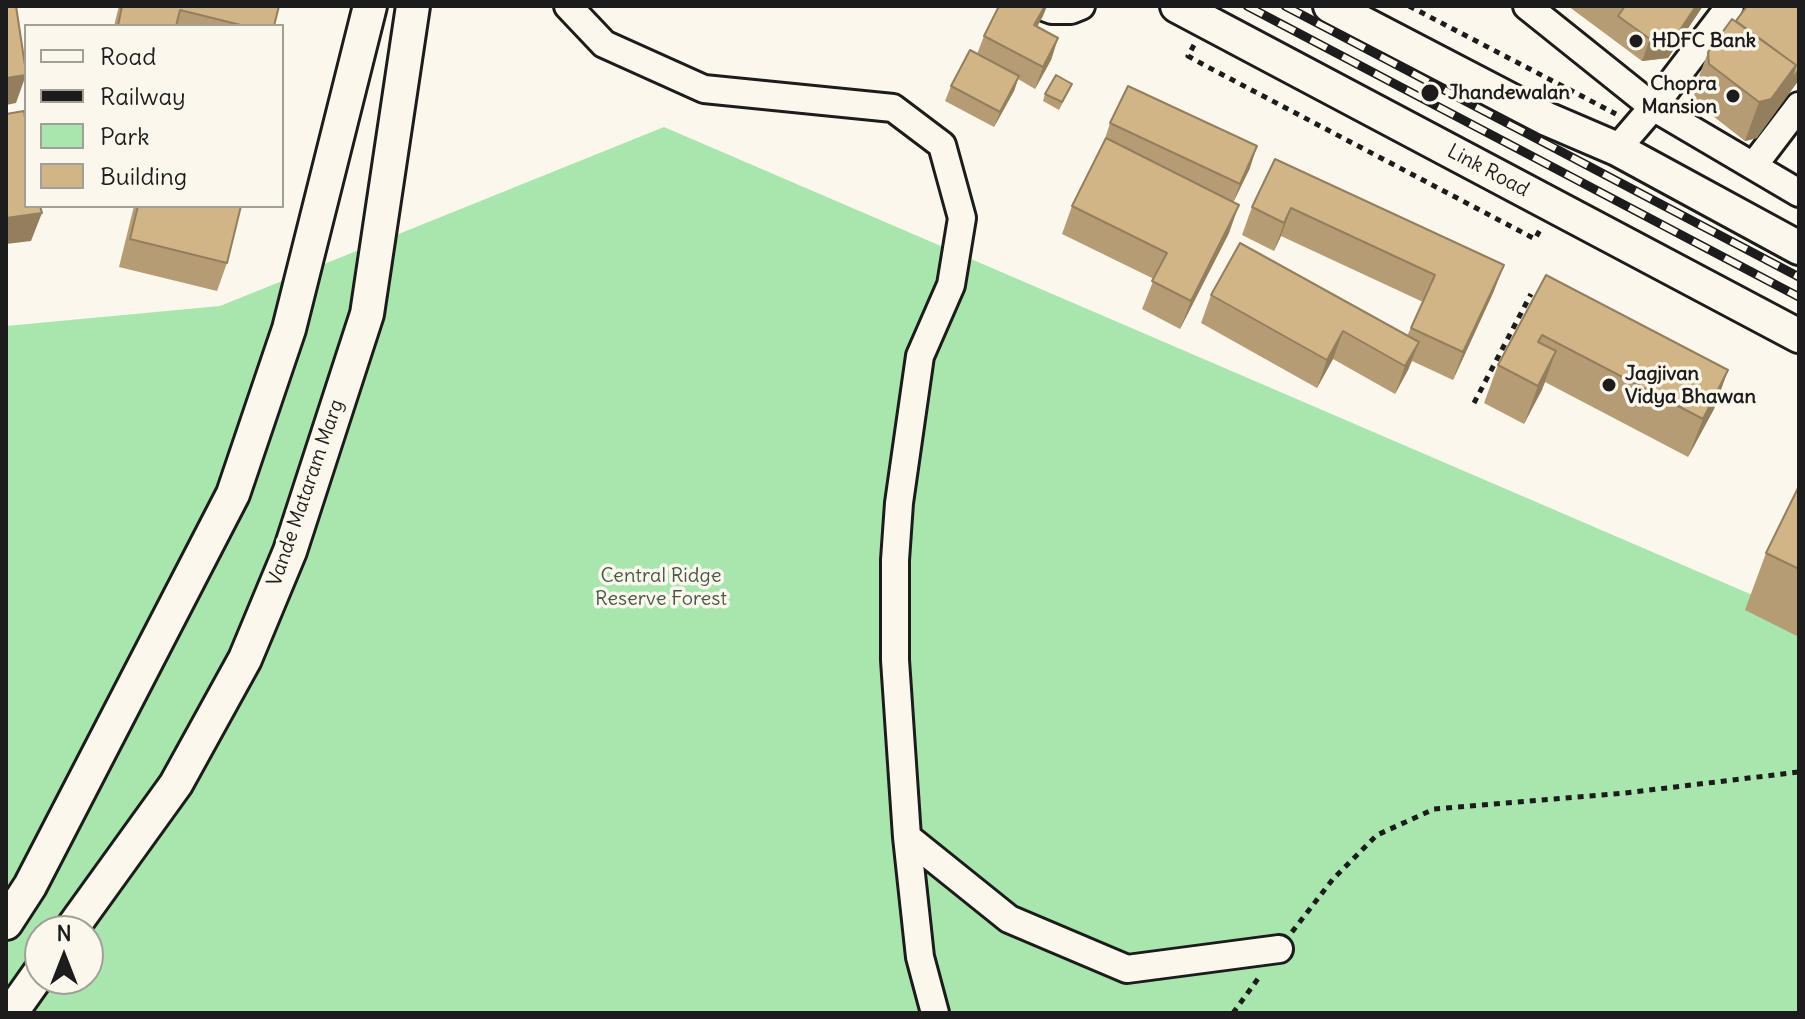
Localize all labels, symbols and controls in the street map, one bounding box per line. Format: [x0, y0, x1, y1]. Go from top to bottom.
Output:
legend [24, 24, 284, 208]
place label: HDFC Bank [1652, 29, 1756, 53]
marker: HDFC Bank [1627, 32, 1645, 50]
text: Road [100, 41, 156, 71]
place label: Chopra Mansion [1642, 72, 1717, 119]
text: Railway [100, 81, 186, 111]
place label: Jhandewalan [1448, 81, 1570, 105]
marker: Jhandewalan [1419, 82, 1441, 104]
marker: Chopra Mansion [1724, 87, 1742, 105]
text: Park [100, 121, 150, 151]
street label: Link Road [1443, 140, 1533, 202]
text: Building [100, 161, 187, 191]
place label: Jagjivan Vidya Bhawan [1625, 362, 1756, 409]
marker: Jagjivan Vidya Bhawan [1600, 376, 1618, 394]
street label: Vande Mataram Marg [263, 397, 349, 589]
park label: Central Ridge Reserve Forest [595, 564, 727, 611]
north arrow [24, 915, 104, 995]
text: N [56, 919, 72, 947]

